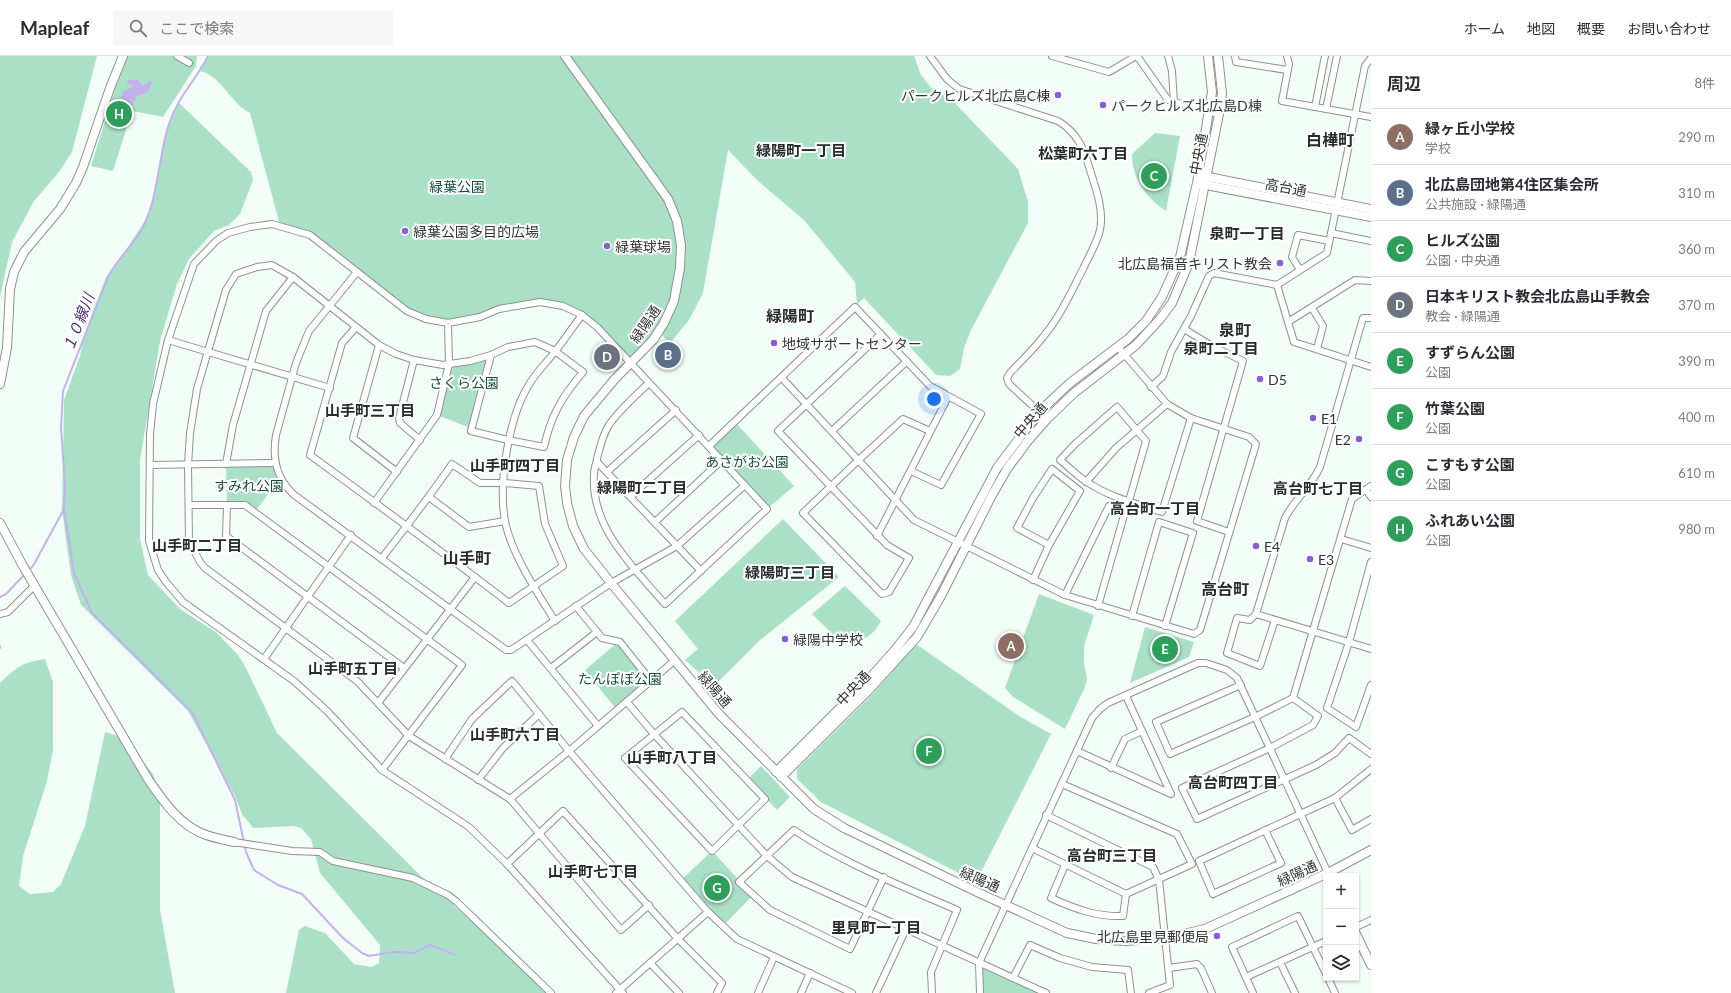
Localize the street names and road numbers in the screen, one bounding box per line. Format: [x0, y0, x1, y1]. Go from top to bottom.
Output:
street label: 中央通 [1186, 132, 1210, 176]
street label: 高台通 [1264, 175, 1308, 199]
street label: 緑陽通 [626, 302, 664, 346]
street label: 中央通 [1010, 399, 1050, 441]
street label: 中央通 [832, 667, 874, 709]
street label: 緑陽通 [695, 668, 735, 710]
street label: 緑陽通 [1274, 856, 1320, 890]
street label: 緑陽通 [957, 863, 1003, 895]

